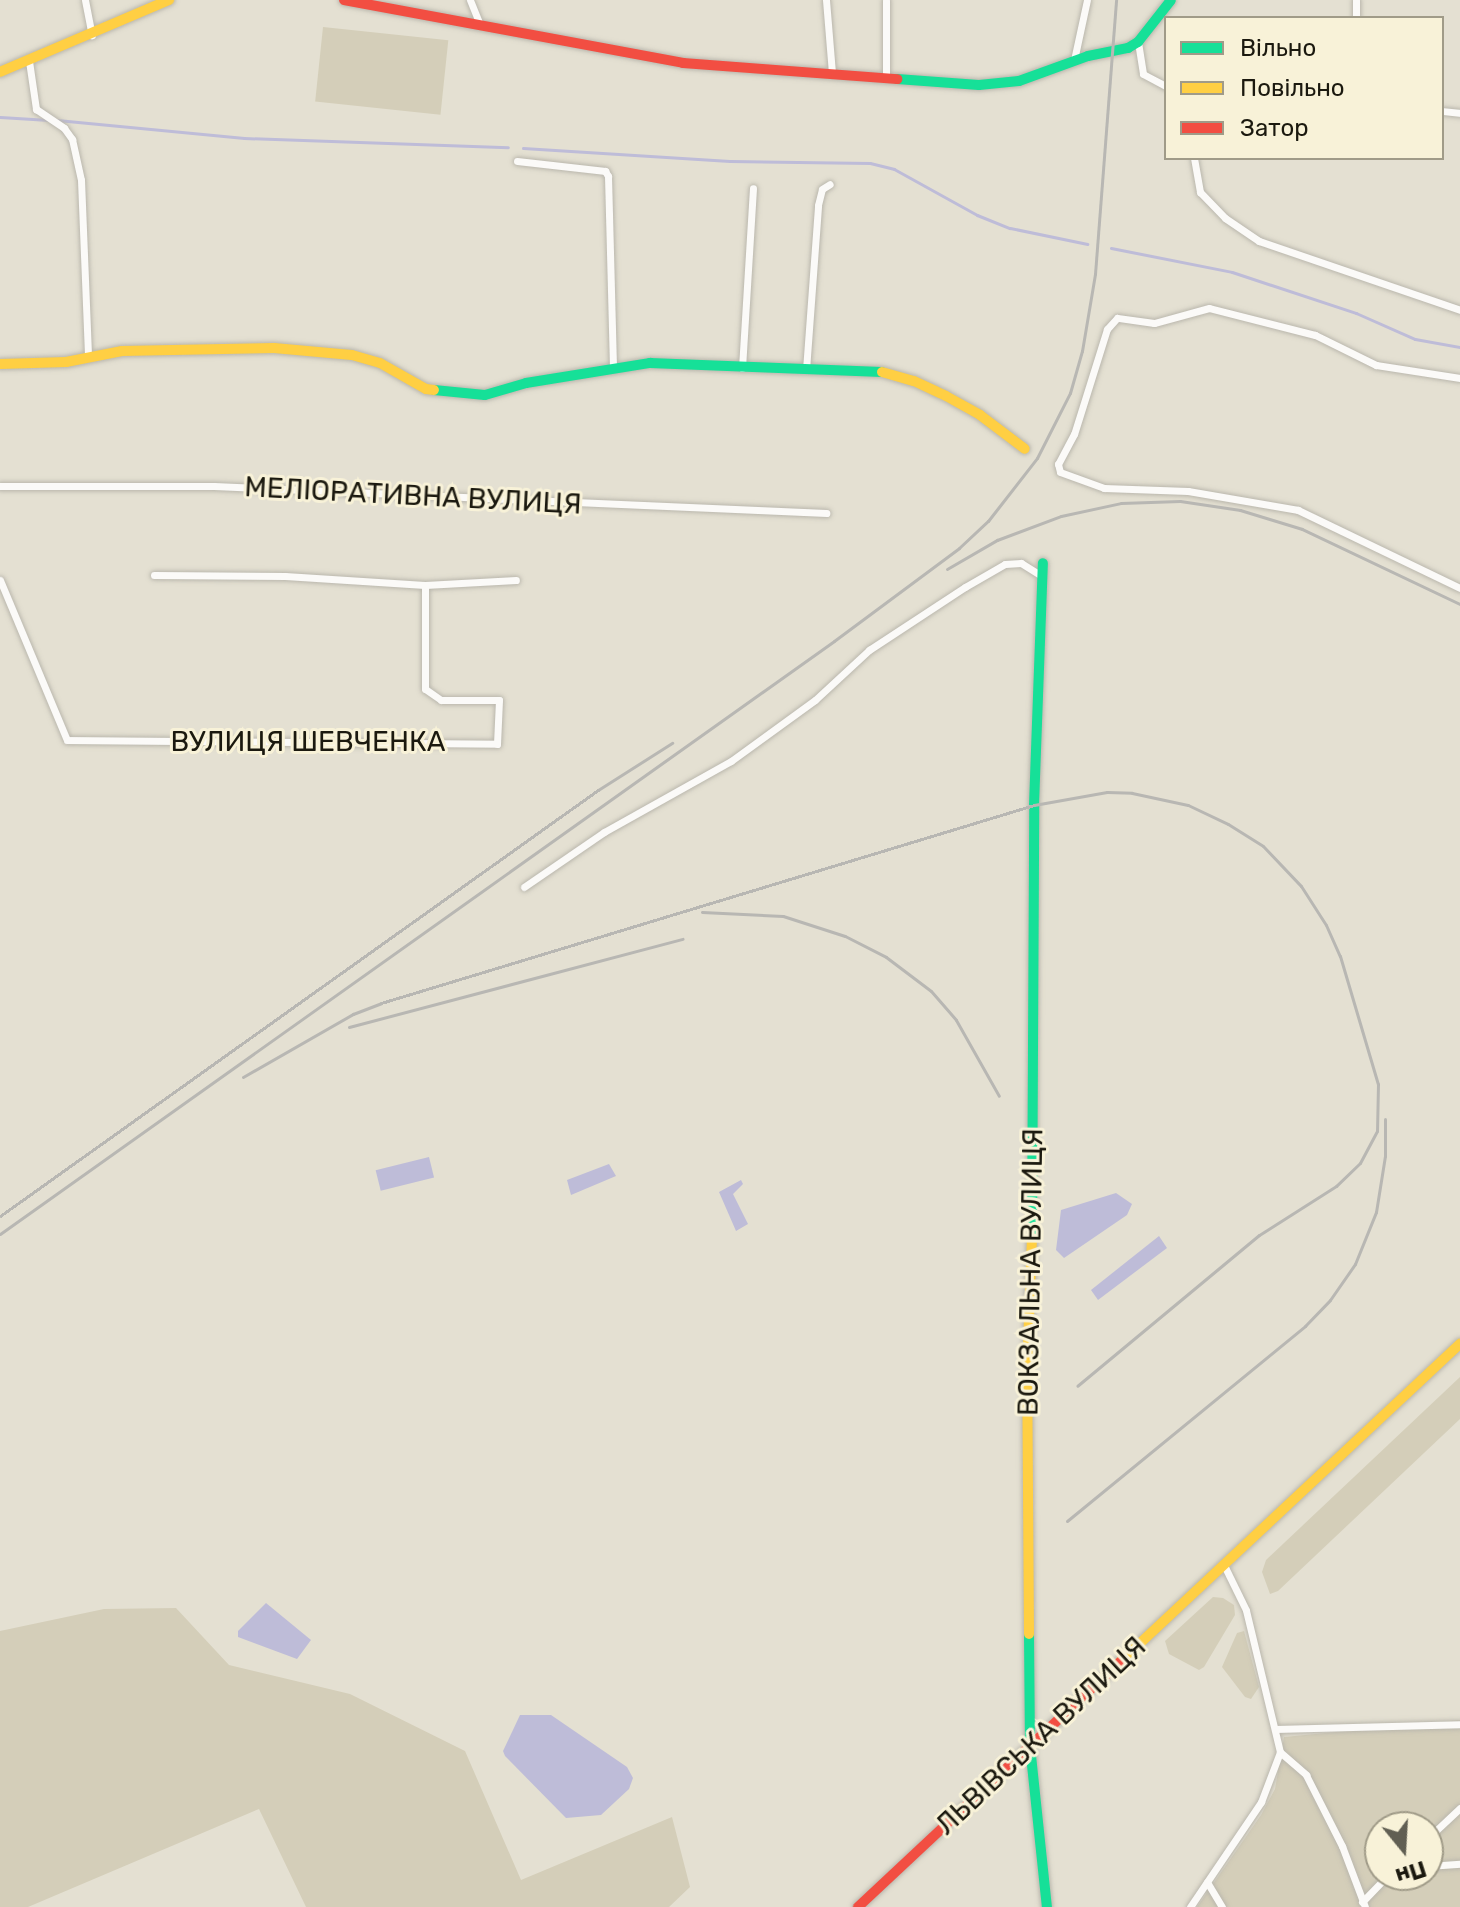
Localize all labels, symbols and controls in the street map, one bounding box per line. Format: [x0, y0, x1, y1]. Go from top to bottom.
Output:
legend [1164, 16, 1444, 160]
text: Вільно [1240, 34, 1316, 62]
text: Повільно [1240, 74, 1345, 102]
text: Затор [1240, 114, 1309, 142]
street label: МЕЛІОРАТИВНА ВУЛИЦЯ [244, 470, 582, 522]
street label: ВУЛИЦЯ ШЕВЧЕНКА [170, 725, 446, 759]
street label: ВОКЗАЛЬНА ВУЛИЦЯ [1012, 1128, 1050, 1416]
street label: ЛЬВІВСЬКА ВУЛИЦЯ [929, 1630, 1153, 1842]
north arrow [1364, 1811, 1444, 1891]
text: Пн [1392, 1855, 1430, 1890]

